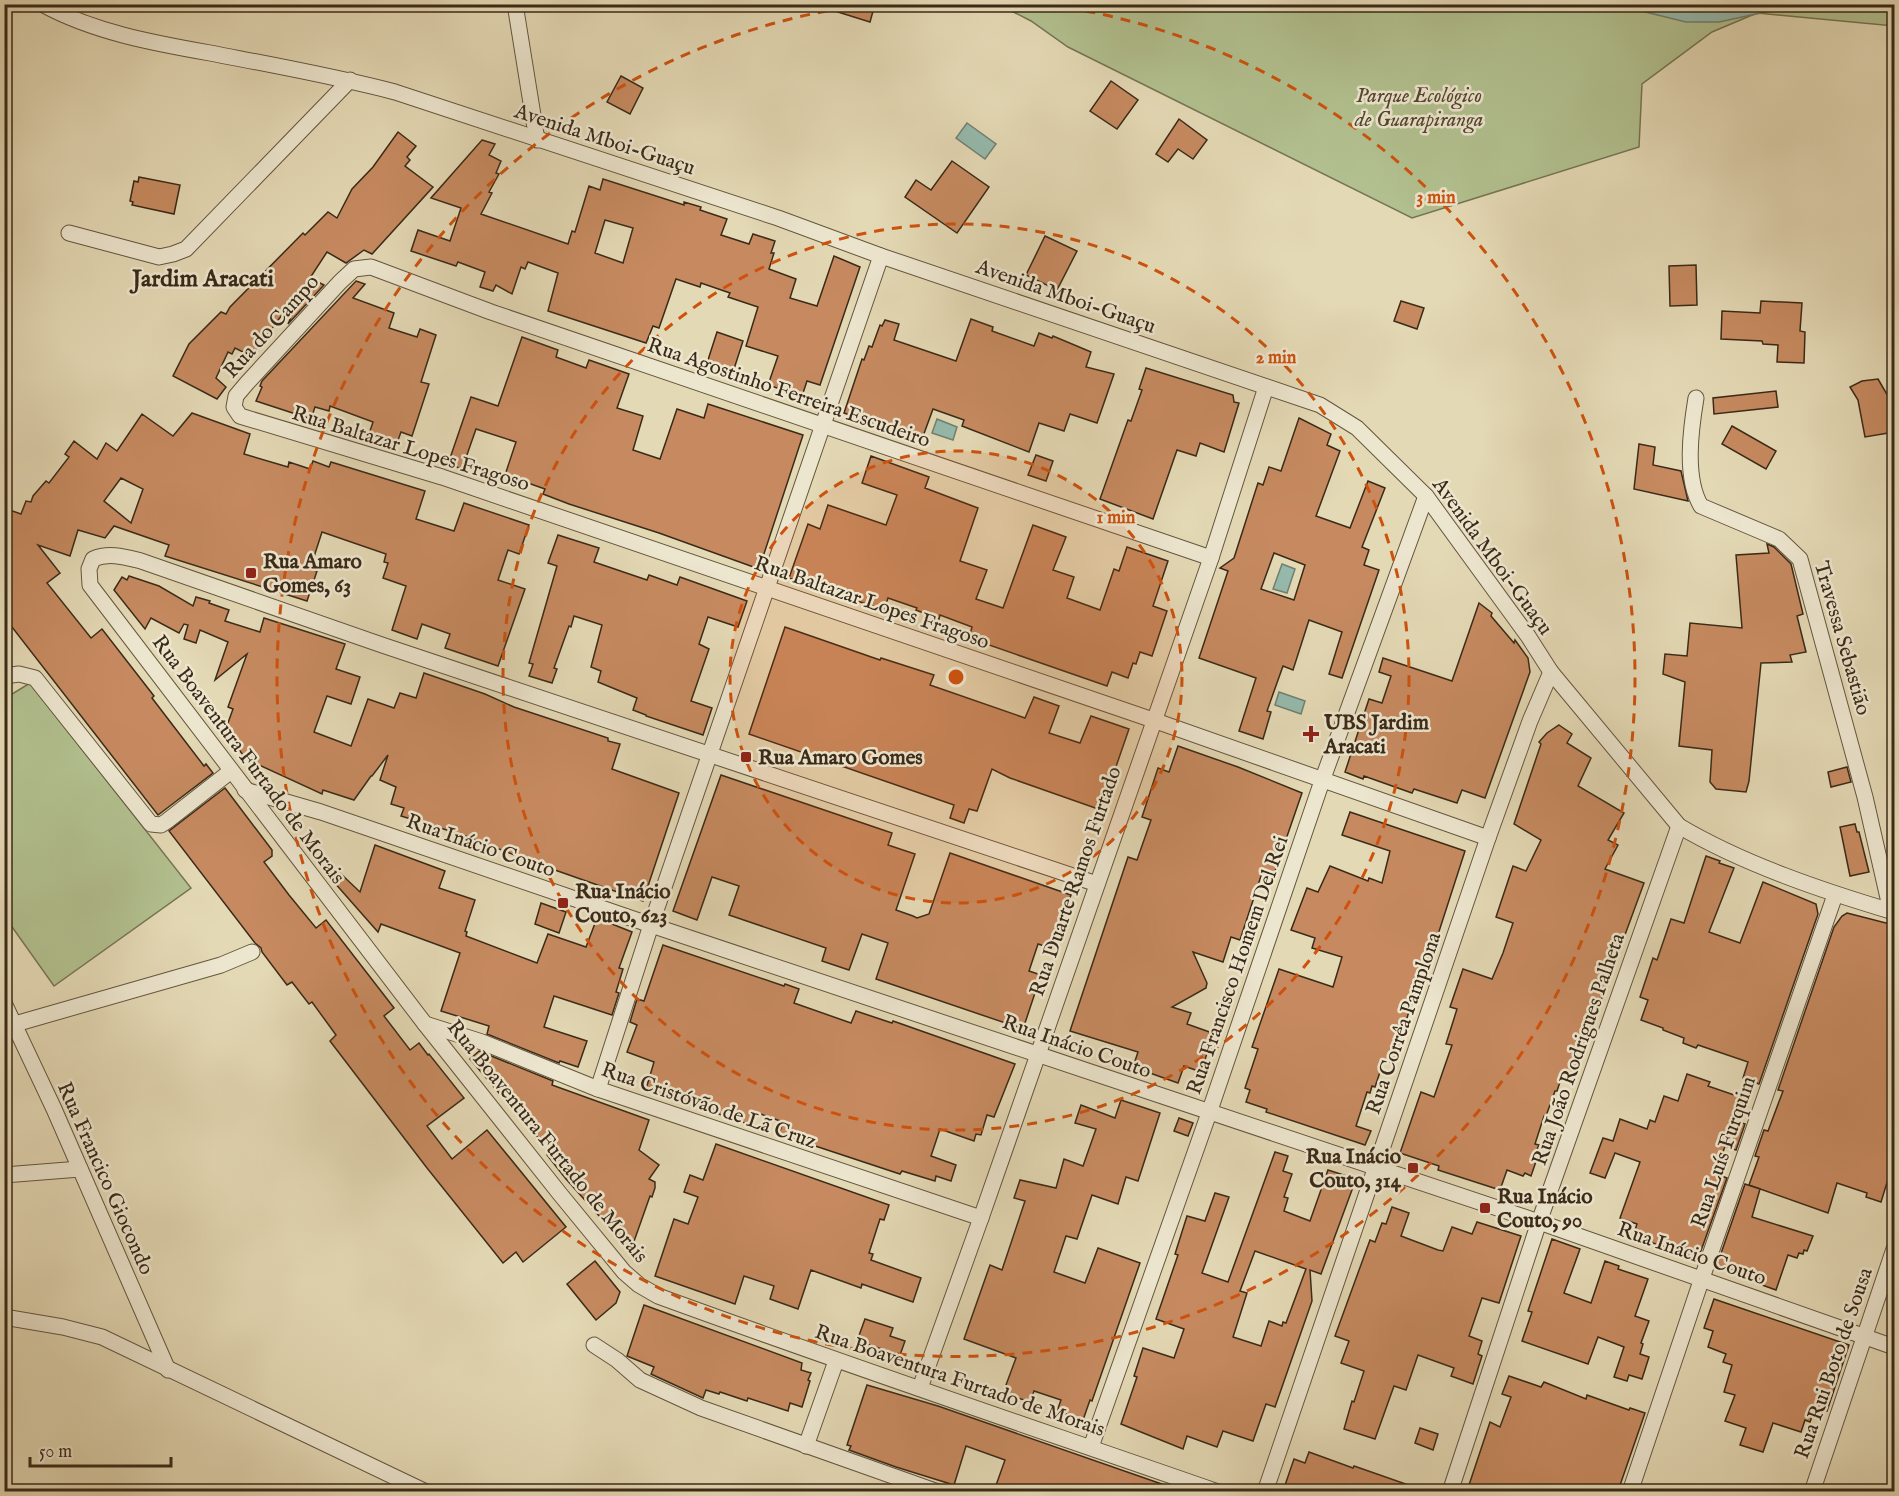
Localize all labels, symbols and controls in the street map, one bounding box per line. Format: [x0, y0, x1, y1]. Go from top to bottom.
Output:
park label: Parque Ecológico de Guarapiranga [1354, 83, 1483, 134]
street label: Avenida Mboi-Guaçu [510, 98, 698, 182]
text: 3 min [1417, 187, 1456, 210]
street label: Avenida Mboi-Guaçu [971, 254, 1159, 341]
district label: Jardim Aracati [129, 264, 275, 295]
street label: Rua do Campo [218, 269, 326, 385]
street label: Rua Agostinho Ferreira Escudeiro [643, 332, 934, 455]
text: 2 min [1256, 347, 1297, 370]
street label: Rua Baltazar Lopes Fragoso [288, 400, 533, 498]
street label: Avenida Mboi-Guaçu [1425, 472, 1558, 641]
text: 1 min [1097, 507, 1136, 530]
place label: Rua Amaro Gomes, 63 [263, 549, 363, 600]
street label: Rua Baltazar Lopes Fragoso [750, 550, 993, 656]
street label: Travessa Sebastião [1807, 558, 1876, 718]
marker: Rua Amaro Gomes, 63 [244, 566, 258, 580]
street label: Rua Boaventura Furtado de Morais [145, 630, 350, 890]
centre of rings [946, 667, 966, 687]
place label: UBS Jardim Aracati [1323, 710, 1430, 761]
marker: UBS Jardim Aracati [1302, 725, 1320, 743]
place label: Rua Amaro Gomes [758, 745, 923, 772]
marker: Rua Amaro Gomes [739, 750, 753, 764]
street label: Rua Duarte Ramos Furtado [1024, 763, 1128, 1000]
street label: Rua Inácio Couto [402, 808, 559, 885]
street label: Rua Francisco Homem Del Rei [1181, 833, 1295, 1098]
place label: Rua Inácio Couto, 623 [575, 879, 671, 930]
marker: Rua Inácio Couto, 623 [556, 896, 570, 910]
street label: Rua Corrêa Pamplona [1361, 928, 1449, 1118]
street label: Rua João Rodrigues Palheta [1527, 929, 1632, 1169]
street label: Rua Inácio Couto [998, 1009, 1155, 1086]
street label: Rua Boaventura Furtado de Morais [440, 1015, 653, 1269]
street label: Rua Cristóvão de Lã Cruz [597, 1057, 820, 1156]
street label: Rua Luís Furquim [1686, 1073, 1763, 1232]
street label: Rua Francico Giocondo [50, 1078, 159, 1279]
place label: Rua Inácio Couto, 314 [1305, 1144, 1402, 1195]
marker: Rua Inácio Couto, 314 [1406, 1161, 1420, 1175]
place label: Rua Inácio Couto, 90 [1497, 1184, 1593, 1235]
marker: Rua Inácio Couto, 90 [1478, 1201, 1492, 1215]
street label: Rua Inácio Couto [1613, 1216, 1770, 1293]
street label: Rua Rui Boto de Sousa [1789, 1263, 1880, 1463]
street label: Rua Boaventura Furtado de Morais [811, 1319, 1108, 1444]
scale bar [30, 1430, 171, 1468]
text: 50 m [39, 1441, 72, 1464]

